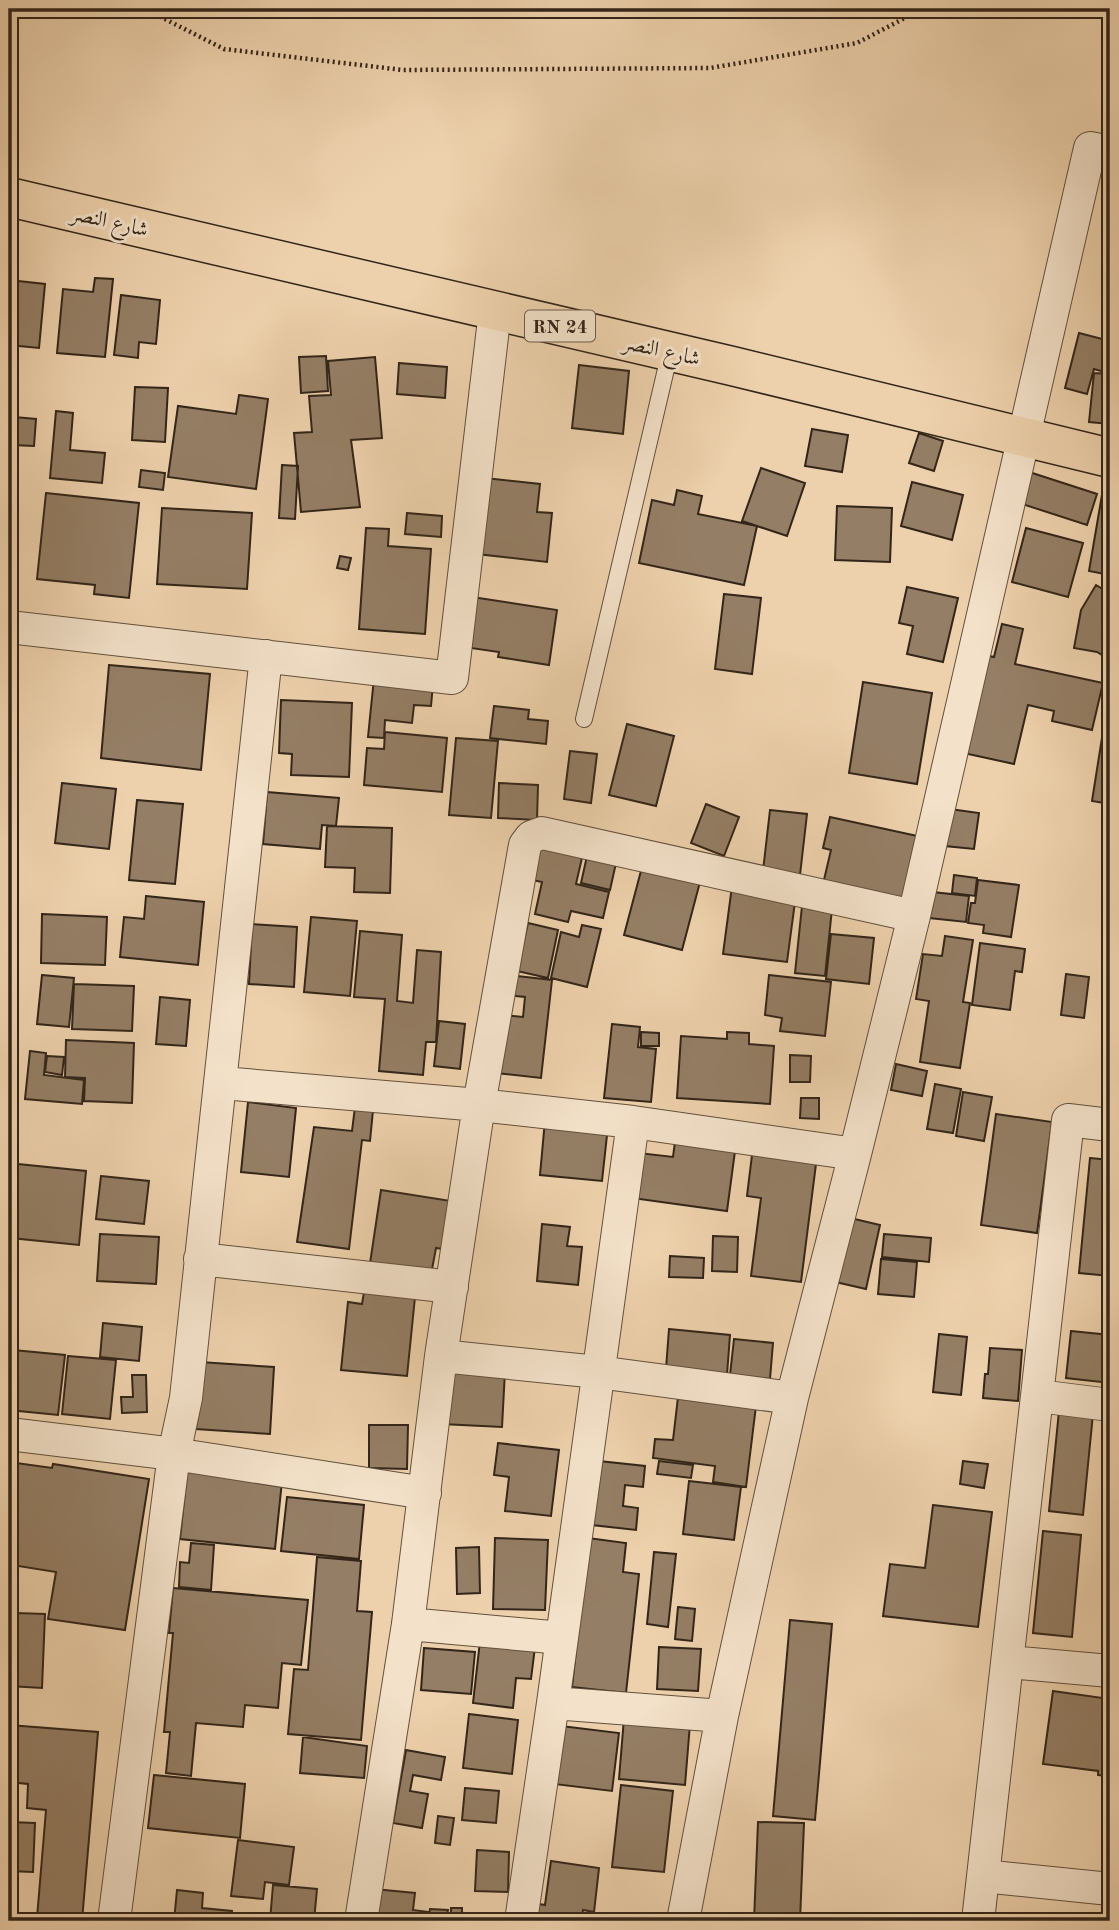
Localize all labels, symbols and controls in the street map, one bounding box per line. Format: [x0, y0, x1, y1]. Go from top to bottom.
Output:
street label: شارع النصر [66, 203, 150, 247]
road number: RN 24 [525, 310, 595, 342]
street label: شارع النصر [618, 332, 702, 376]

